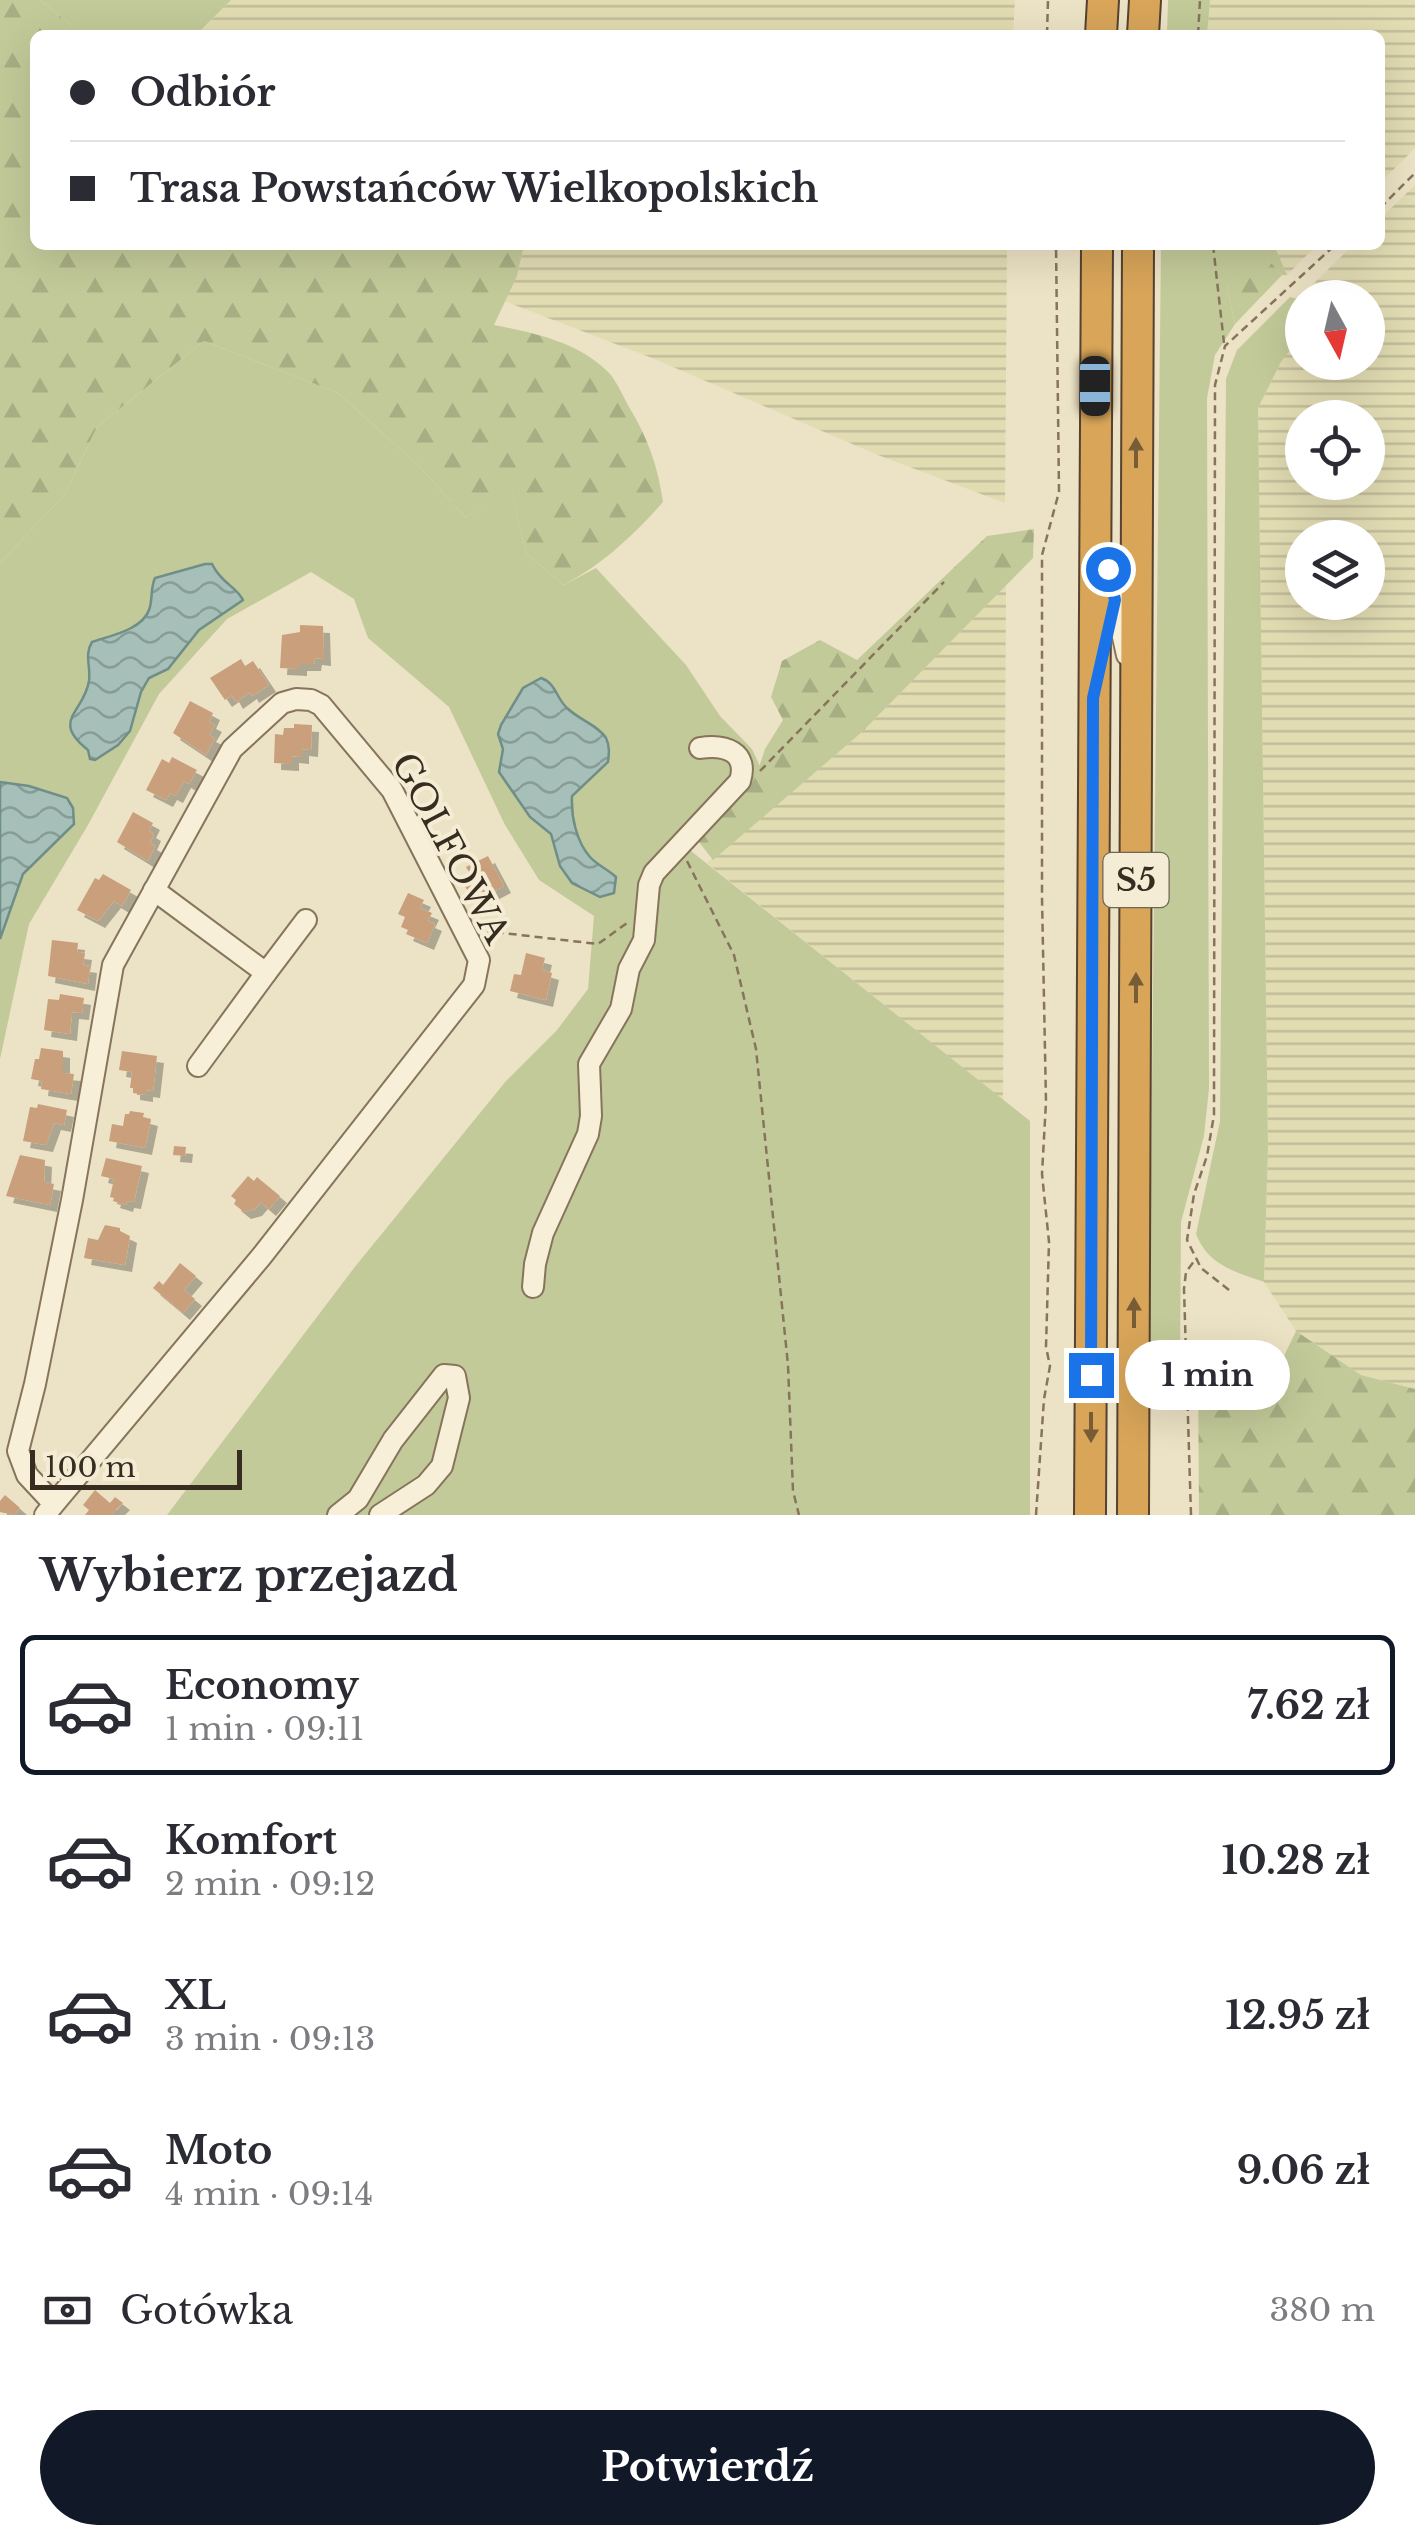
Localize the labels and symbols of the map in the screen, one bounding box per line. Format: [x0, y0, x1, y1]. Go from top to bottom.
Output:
north arrow [1285, 280, 1385, 380]
car [1080, 356, 1110, 416]
one-way arrow [1128, 436, 1144, 468]
route start [1086, 547, 1131, 592]
street label: GOLFOWA [383, 745, 520, 952]
road number: S5 [1104, 853, 1168, 907]
one-way arrow [1128, 971, 1144, 1003]
one-way arrow [1126, 1296, 1142, 1328]
callout: 1 min [1126, 1340, 1291, 1410]
route end [1069, 1353, 1114, 1398]
one-way arrow [1082, 1412, 1098, 1444]
scale bar [30, 1445, 242, 1490]

